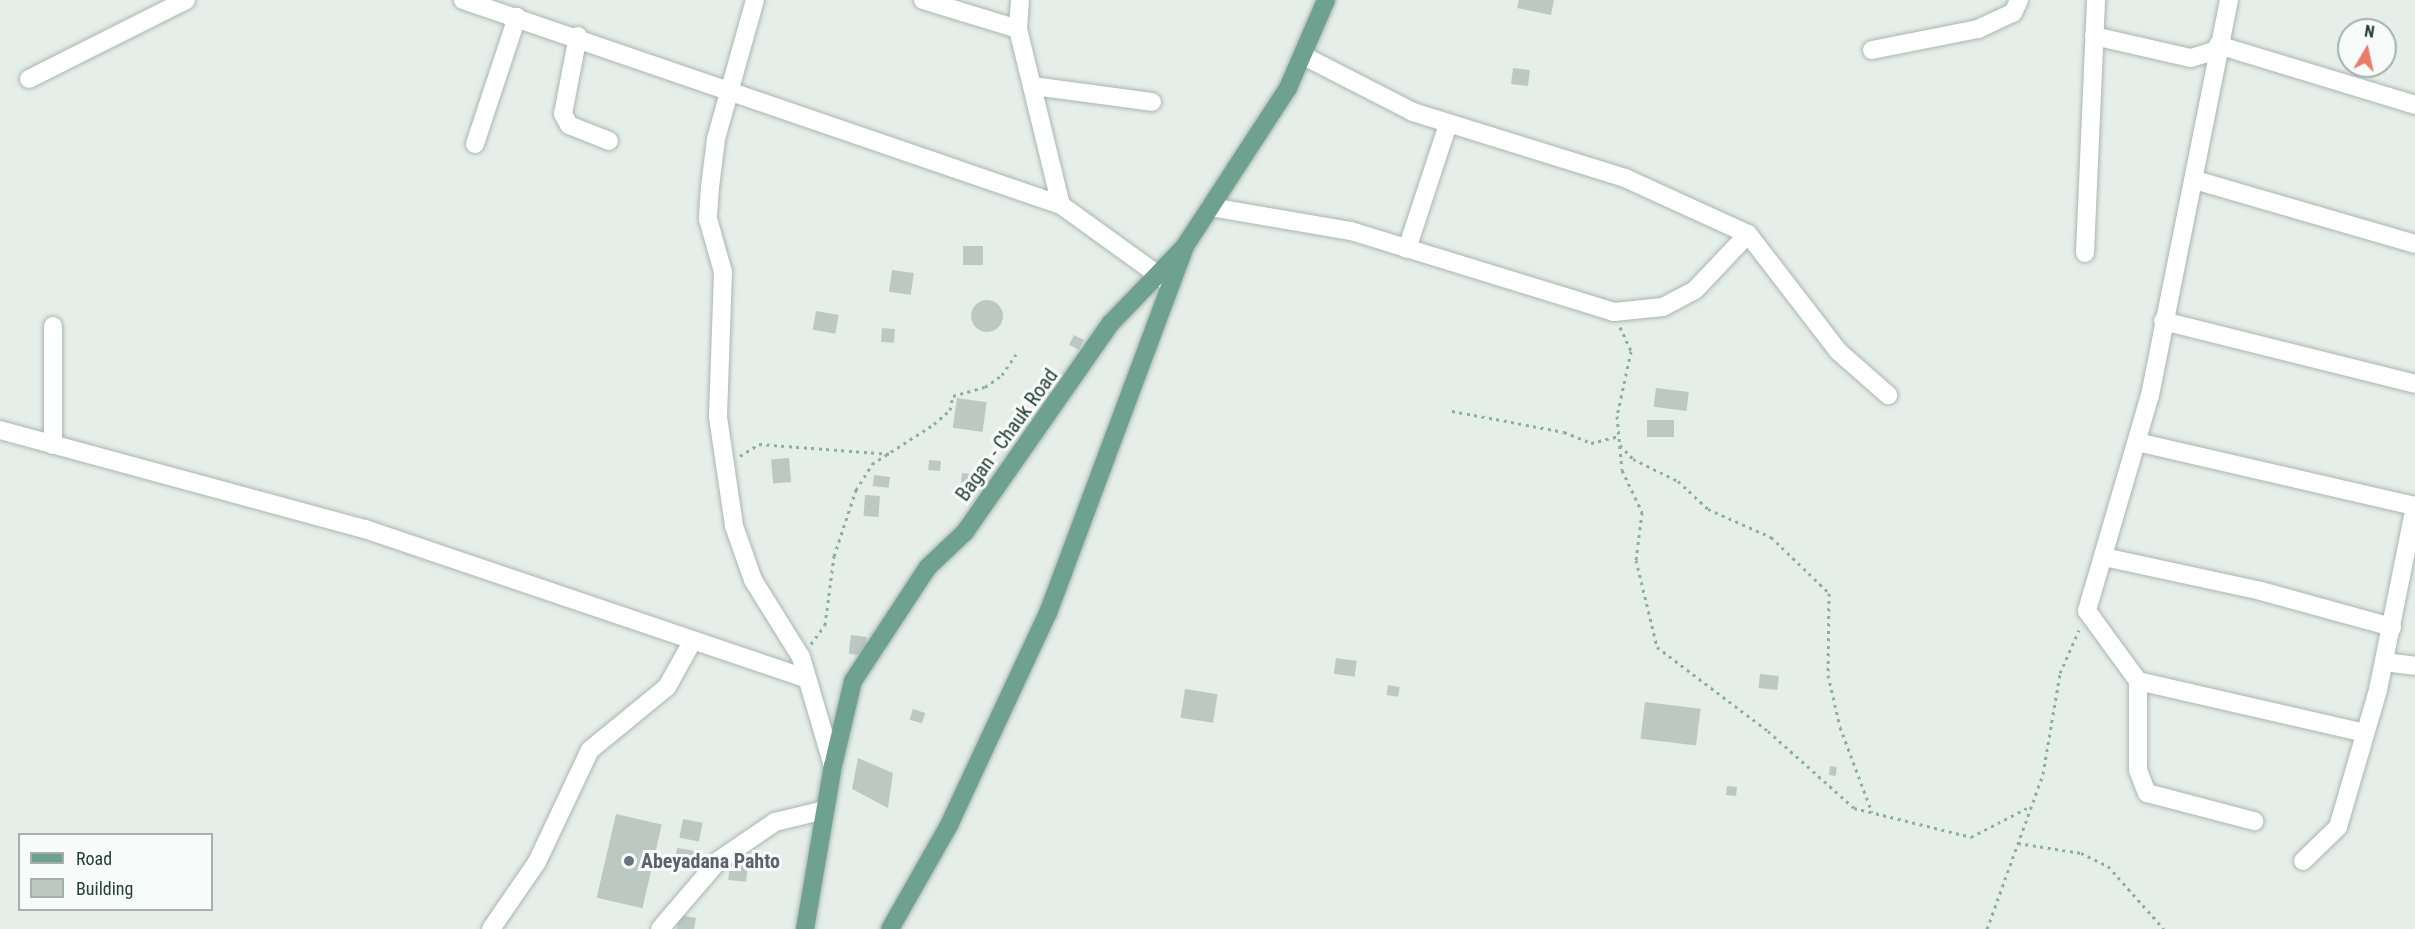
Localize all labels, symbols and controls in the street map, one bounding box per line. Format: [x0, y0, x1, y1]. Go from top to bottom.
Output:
north arrow [2337, 18, 2397, 78]
text: N [2363, 22, 2376, 42]
street label: Bagan - Chauk Road [951, 364, 1063, 506]
legend [18, 833, 213, 911]
text: Road [76, 848, 112, 869]
place label: Abeyadana Pahto [641, 849, 780, 873]
marker: Abeyadana Pahto [622, 854, 636, 868]
text: Building [76, 878, 133, 899]

